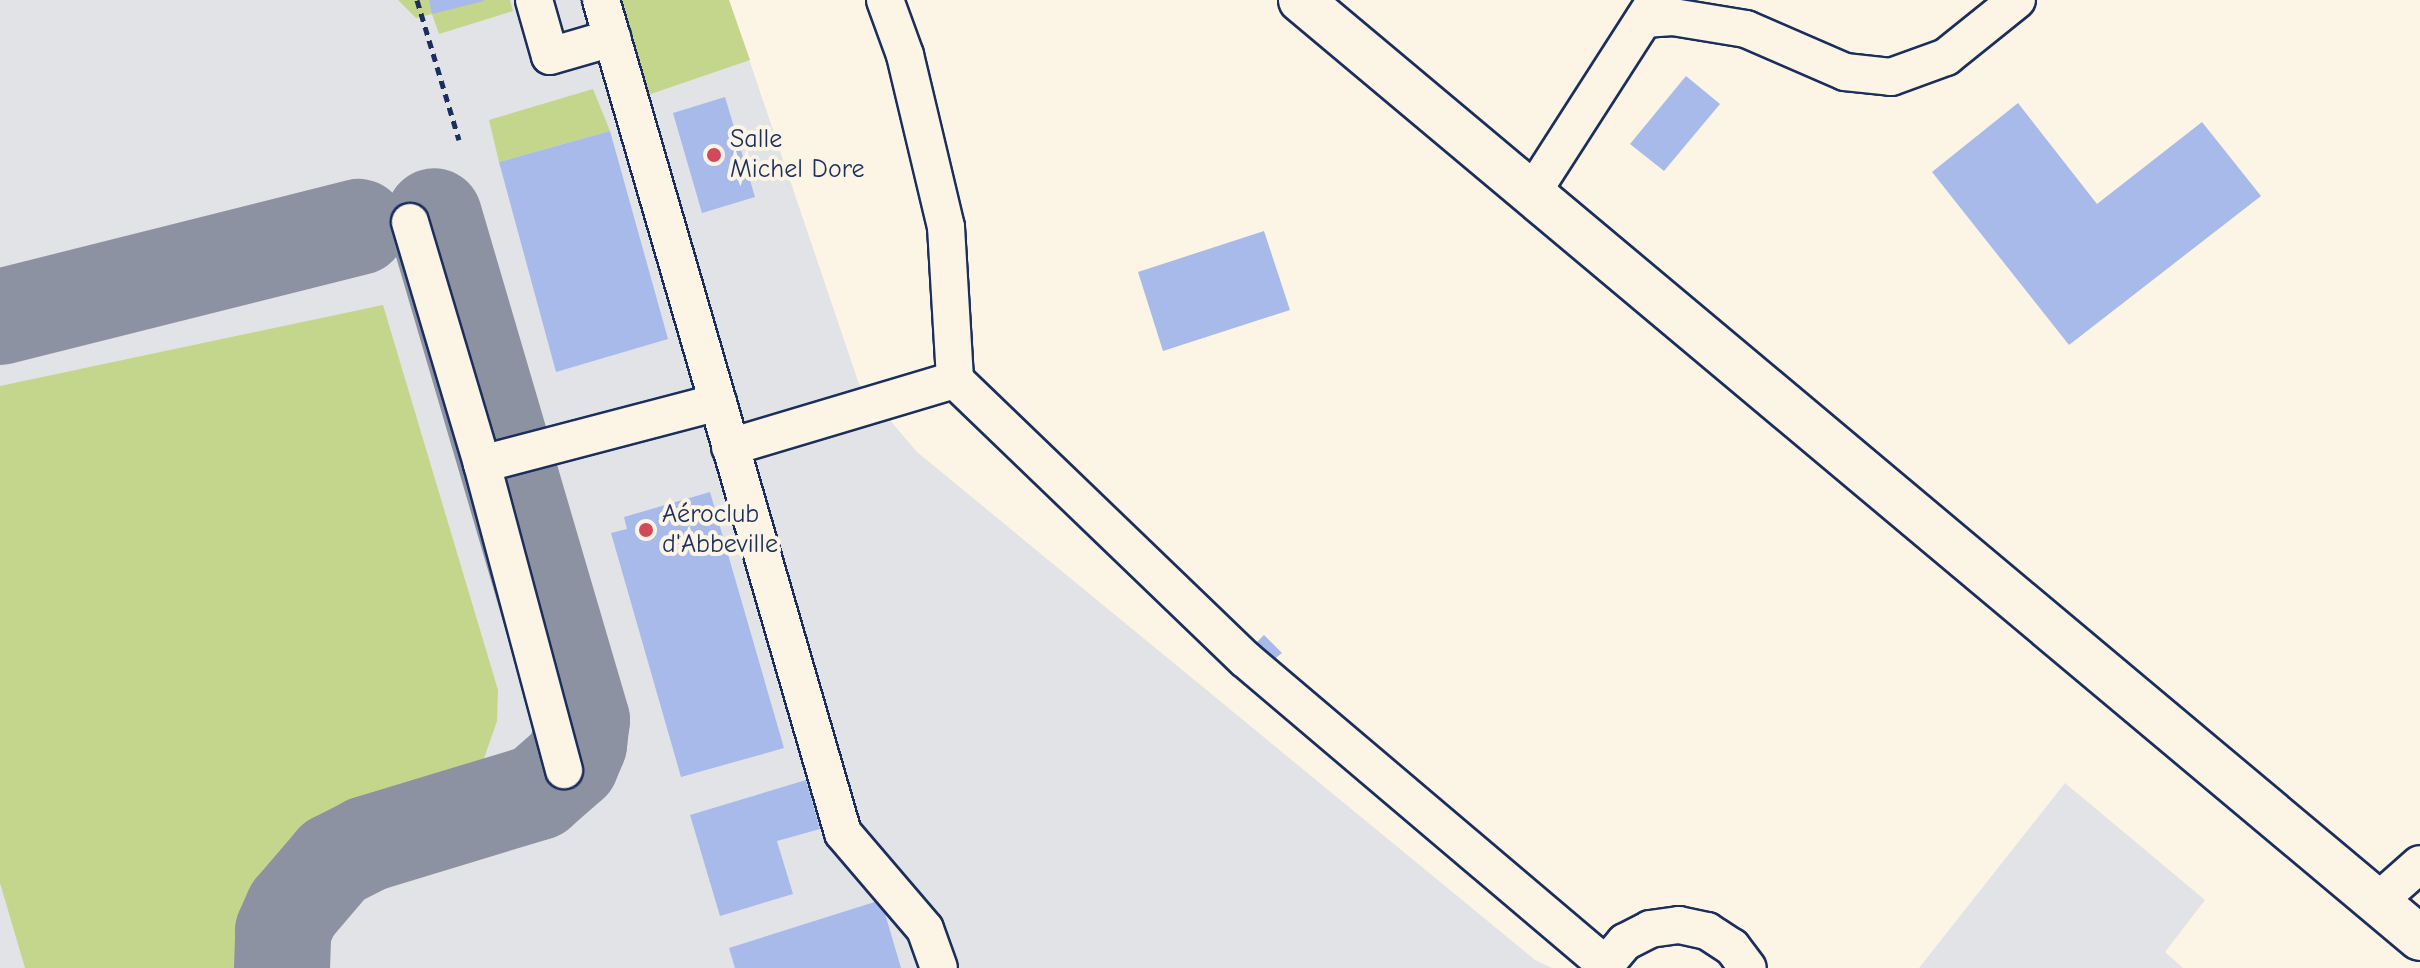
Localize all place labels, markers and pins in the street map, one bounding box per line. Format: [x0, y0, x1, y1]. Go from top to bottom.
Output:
place label: Salle Michel Dore [730, 124, 865, 186]
marker: Salle Michel Dore [705, 146, 723, 164]
place label: Aéroclub d'Abbeville [662, 499, 778, 560]
marker: Aéroclub d'Abbeville [637, 521, 655, 539]

